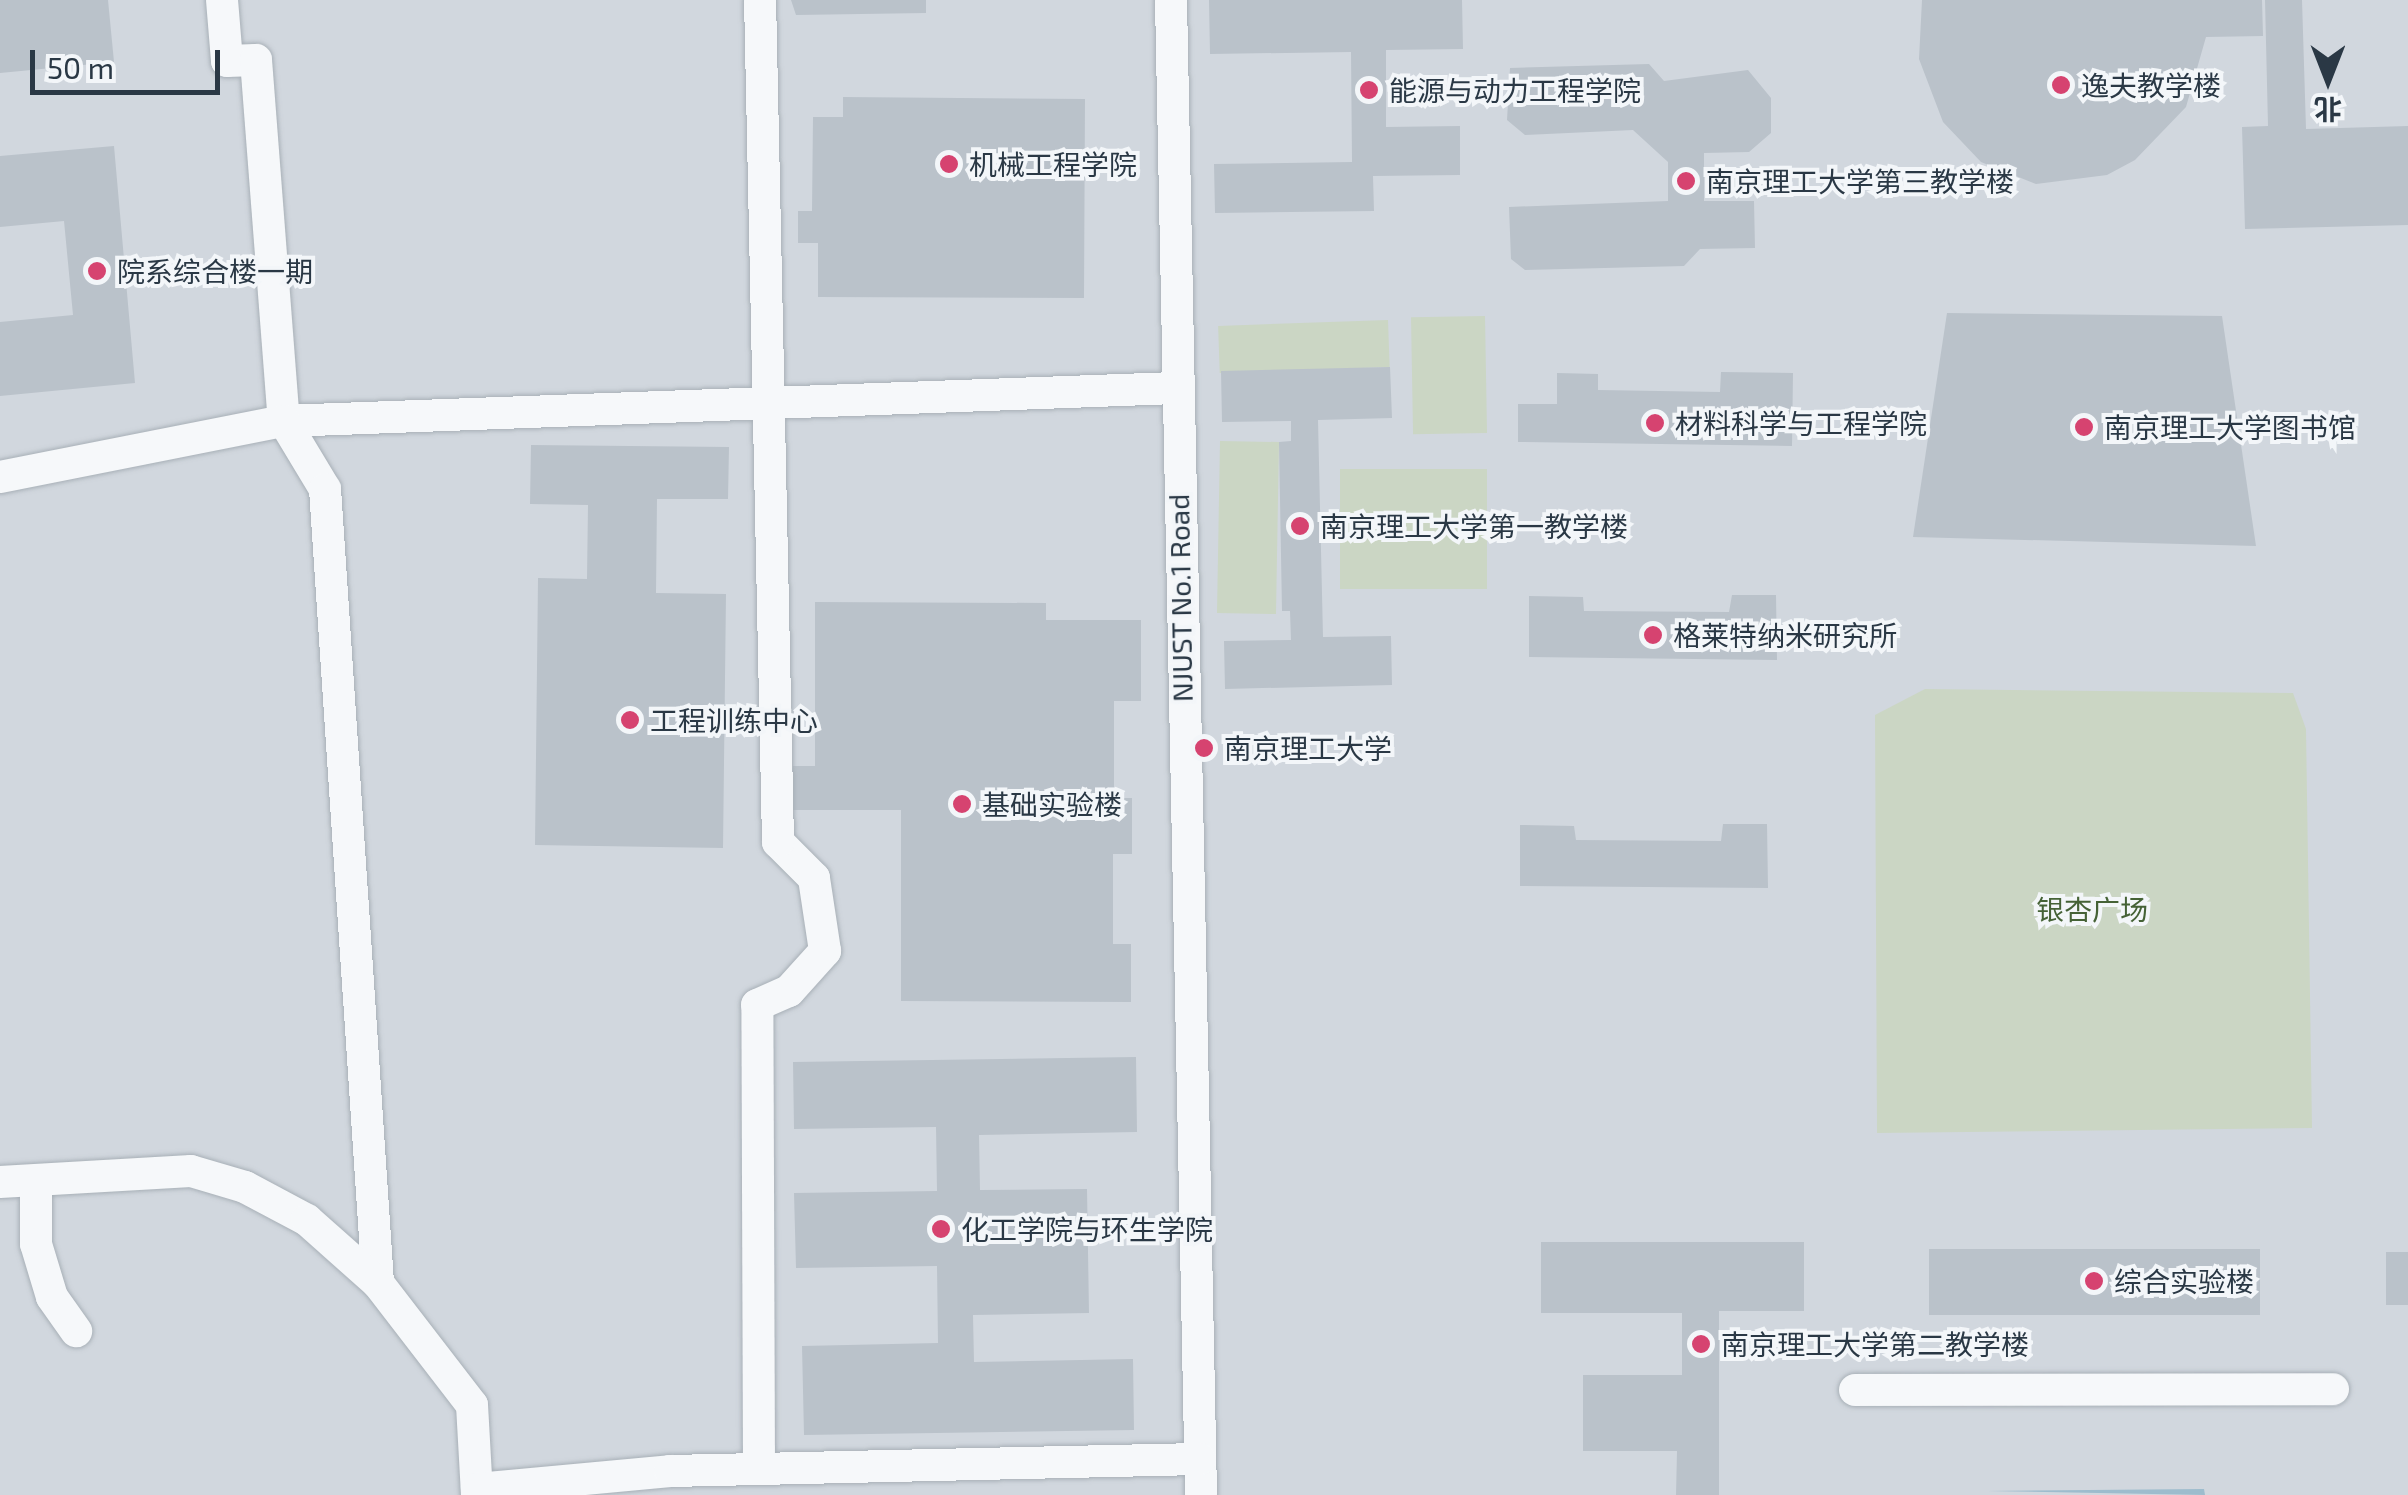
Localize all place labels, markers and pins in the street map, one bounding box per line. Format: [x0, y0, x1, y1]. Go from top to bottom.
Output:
place label: 逸夫教学楼 [2081, 68, 2221, 102]
place label: 能源与动力工程学院 [1389, 73, 1641, 107]
marker: 逸夫教学楼 [2050, 74, 2072, 96]
marker: 能源与动力工程学院 [1358, 79, 1380, 101]
place label: 机械工程学院 [969, 147, 1137, 181]
marker: 机械工程学院 [938, 153, 960, 175]
place label: 南京理工大学第三教学楼 [1706, 164, 2014, 198]
marker: 南京理工大学第三教学楼 [1675, 170, 1697, 192]
place label: 院系综合楼一期 [117, 254, 313, 288]
marker: 院系综合楼一期 [86, 260, 108, 282]
place label: 材料科学与工程学院 [1675, 406, 1927, 440]
place label: 南京理工大学图书馆 [2104, 410, 2356, 444]
marker: 材料科学与工程学院 [1644, 412, 1666, 434]
marker: 南京理工大学图书馆 [2073, 416, 2095, 438]
place label: 南京理工大学第一教学楼 [1320, 509, 1628, 543]
marker: 南京理工大学第一教学楼 [1289, 515, 1311, 537]
place label: 格莱特纳米研究所 [1673, 618, 1897, 652]
marker: 格莱特纳米研究所 [1642, 624, 1664, 646]
place label: 工程训练中心 [650, 703, 818, 737]
marker: 工程训练中心 [619, 709, 641, 731]
place label: 南京理工大学 [1224, 731, 1392, 765]
marker: 南京理工大学 [1193, 737, 1215, 759]
place label: 基础实验楼 [982, 787, 1122, 821]
marker: 基础实验楼 [951, 793, 973, 815]
place label: 化工学院与环生学院 [961, 1212, 1213, 1246]
marker: 化工学院与环生学院 [930, 1218, 952, 1240]
place label: 综合实验楼 [2114, 1264, 2254, 1298]
marker: 综合实验楼 [2083, 1270, 2105, 1292]
place label: 南京理工大学第二教学楼 [1721, 1327, 2029, 1361]
marker: 南京理工大学第二教学楼 [1690, 1333, 1712, 1355]

